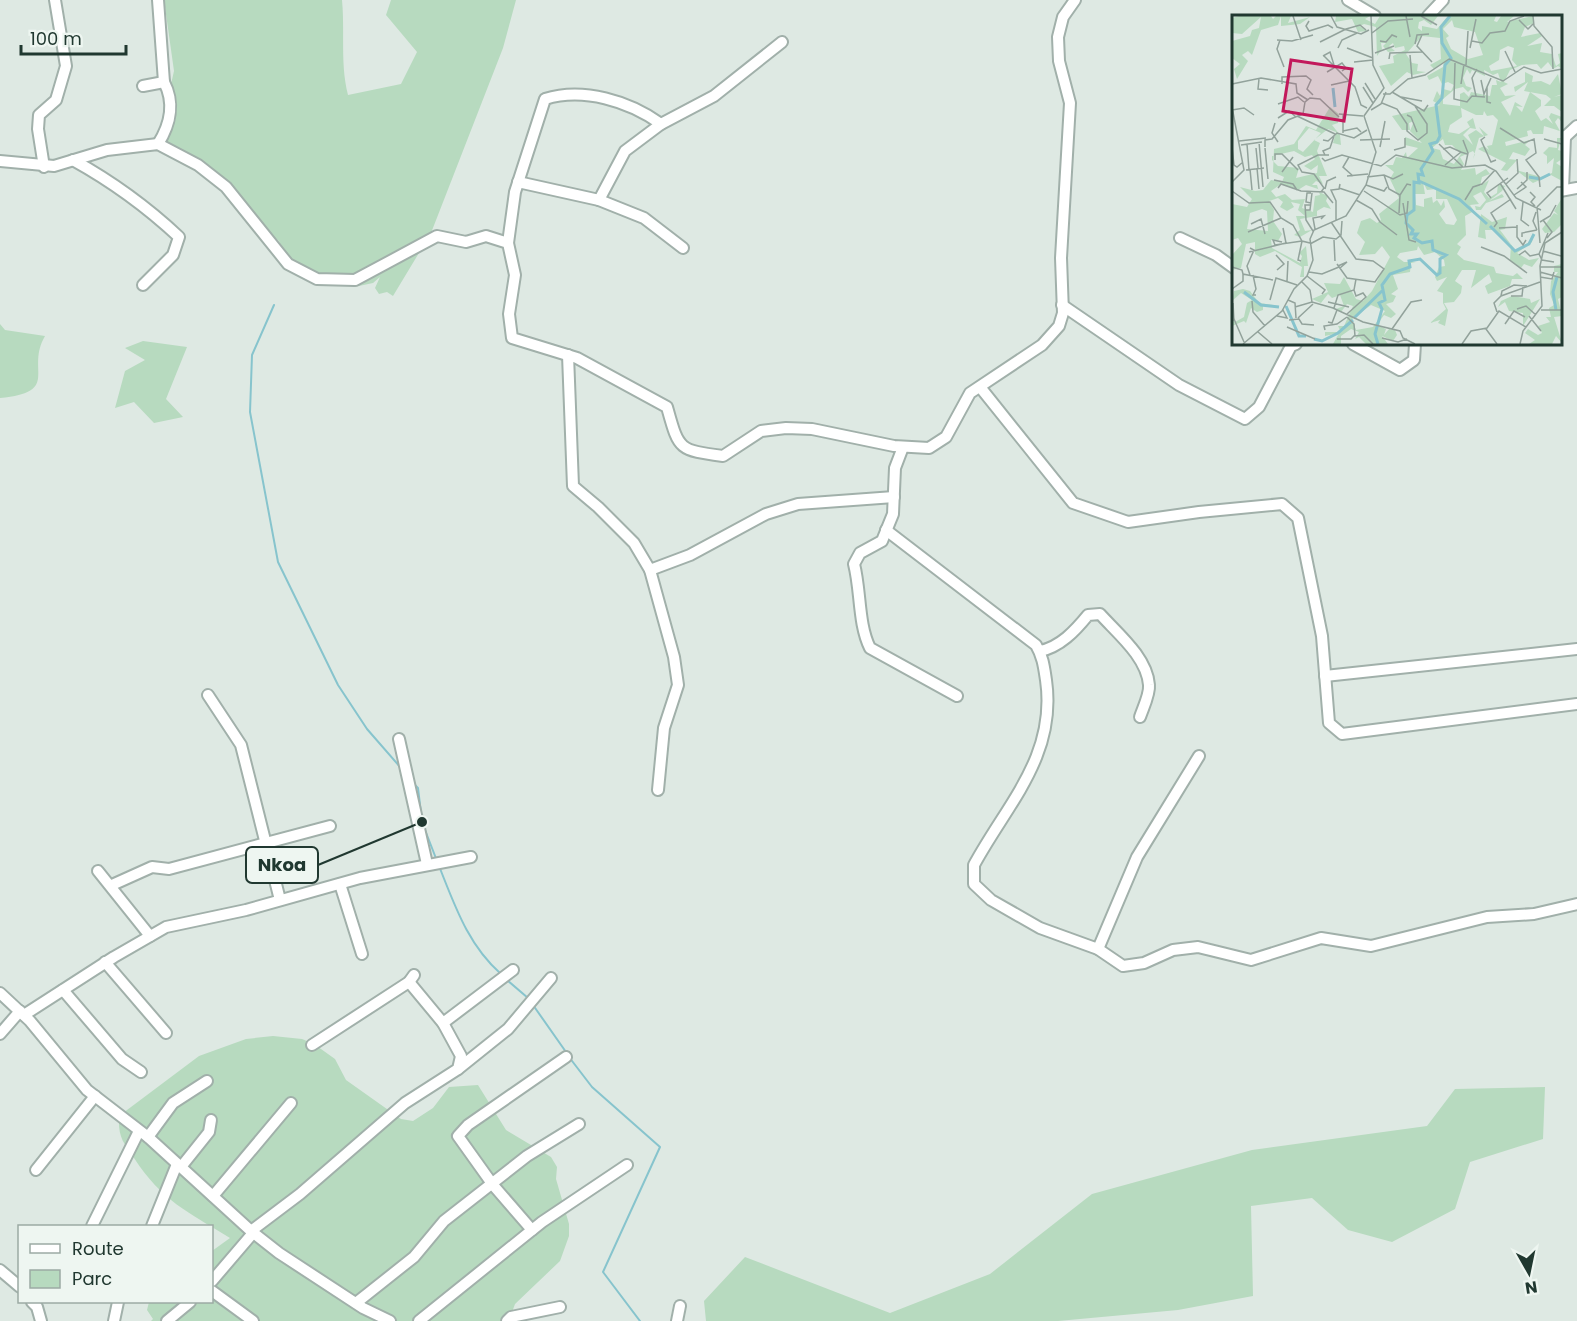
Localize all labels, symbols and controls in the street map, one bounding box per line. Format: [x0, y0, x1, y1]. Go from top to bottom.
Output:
inset map [1232, 15, 1562, 345]
scale bar [21, 18, 126, 56]
text: 100 m [30, 26, 82, 51]
callout: Nkoa [246, 847, 318, 883]
text: Nkoa [258, 852, 306, 877]
legend [18, 1225, 213, 1303]
text: Route [72, 1236, 124, 1261]
north arrow [1499, 1243, 1559, 1303]
text: Parc [72, 1266, 112, 1291]
text: N [1524, 1275, 1539, 1300]

